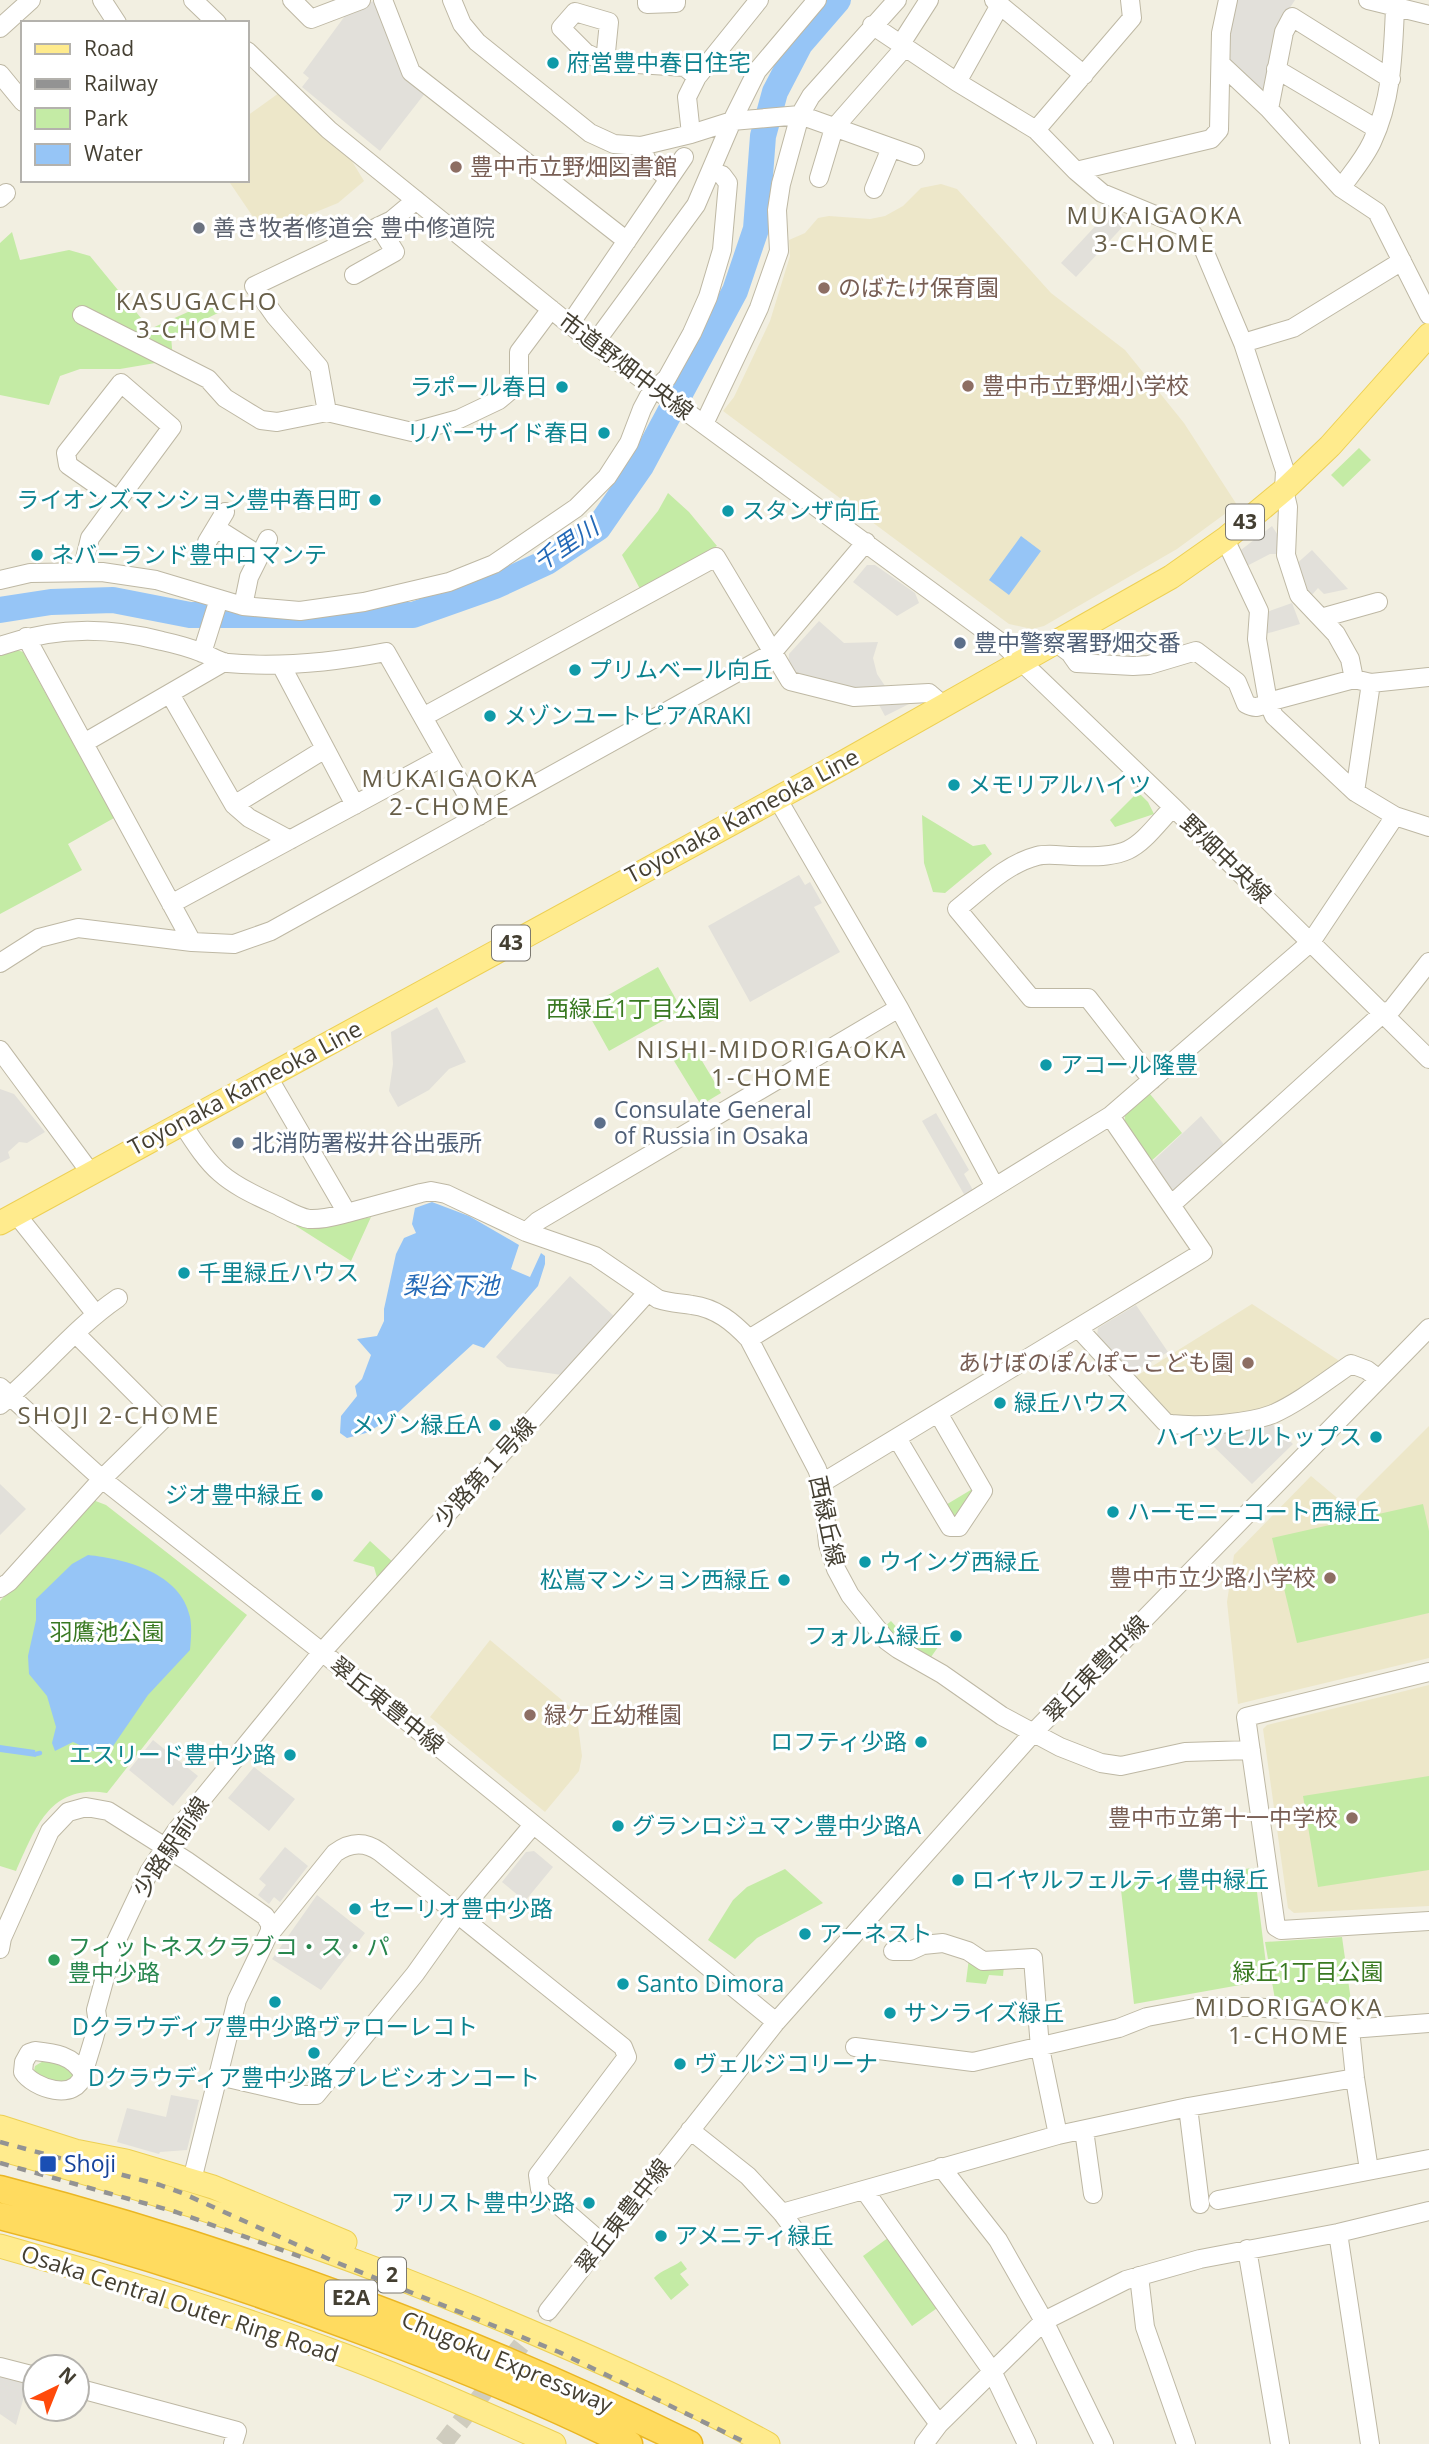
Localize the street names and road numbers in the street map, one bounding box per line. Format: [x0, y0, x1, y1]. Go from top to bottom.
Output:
street label: 市道野畑中央線 [553, 304, 701, 426]
road number: 43 [1226, 504, 1264, 540]
street label: Toyonaka Kameoka Line [619, 740, 864, 890]
street label: 野畑中央線 [1174, 807, 1279, 910]
road number: 43 [492, 926, 530, 960]
street label: Toyonaka Kameoka Line [122, 1012, 367, 1162]
street label: 少路第１号線 [426, 1409, 542, 1533]
street label: 西緑丘線 [803, 1472, 853, 1569]
street label: 翠丘東豊中線 [1036, 1608, 1155, 1729]
street label: 翠丘東豊中線 [324, 1648, 451, 1760]
street label: 少路駅前線 [125, 1790, 216, 1903]
street label: 翠丘東豊中線 [567, 2151, 677, 2280]
street label: Osaka Central Outer Ring Road [17, 2237, 343, 2370]
road number: 2 [378, 2258, 406, 2292]
road number: E2A [325, 2280, 377, 2316]
street label: Chugoku Expressway [397, 2302, 618, 2420]

